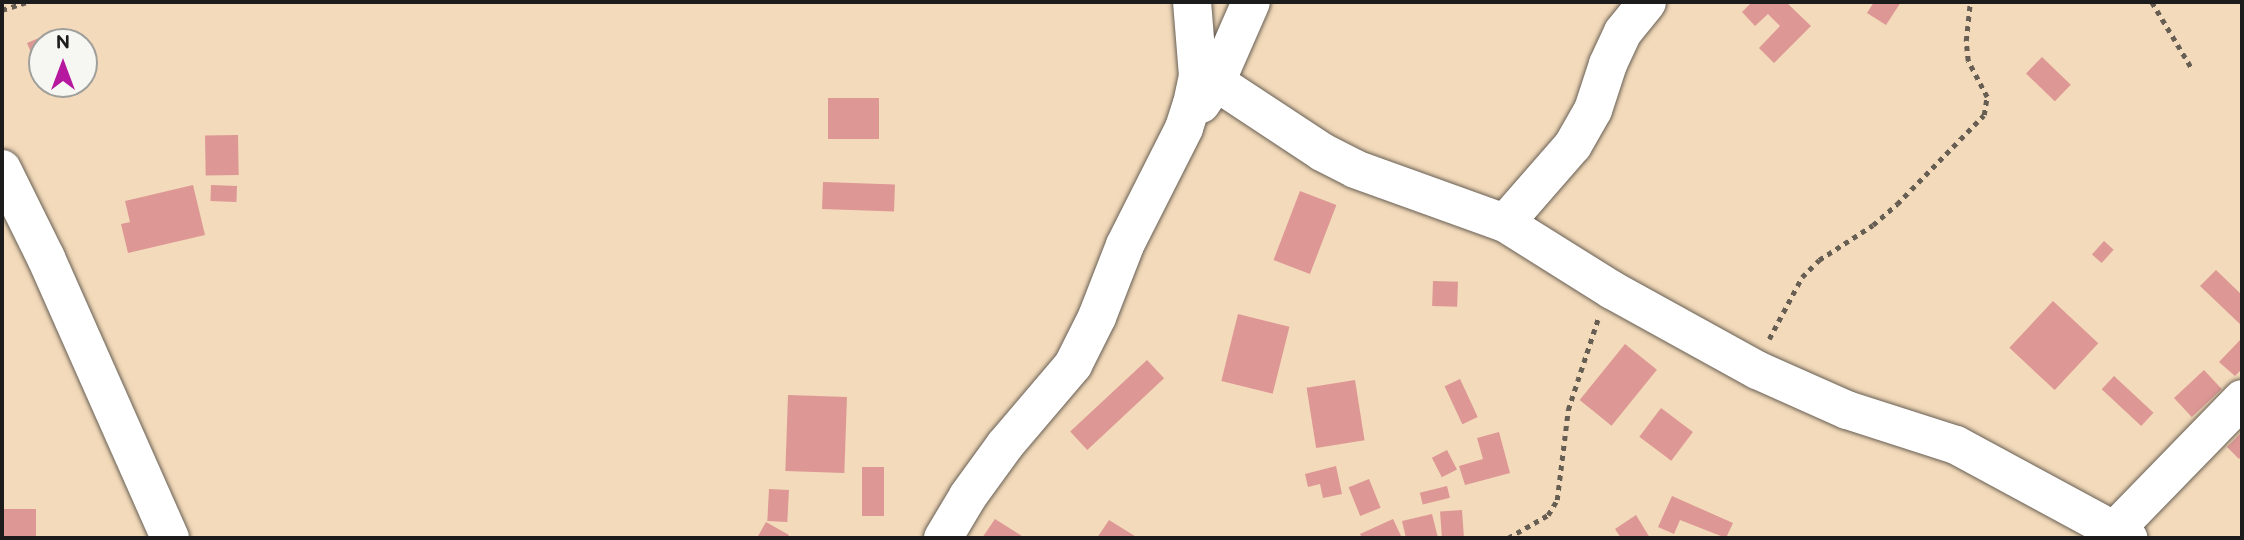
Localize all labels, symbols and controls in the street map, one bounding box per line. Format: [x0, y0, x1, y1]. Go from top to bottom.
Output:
north arrow [28, 28, 98, 98]
text: N [56, 32, 70, 55]

